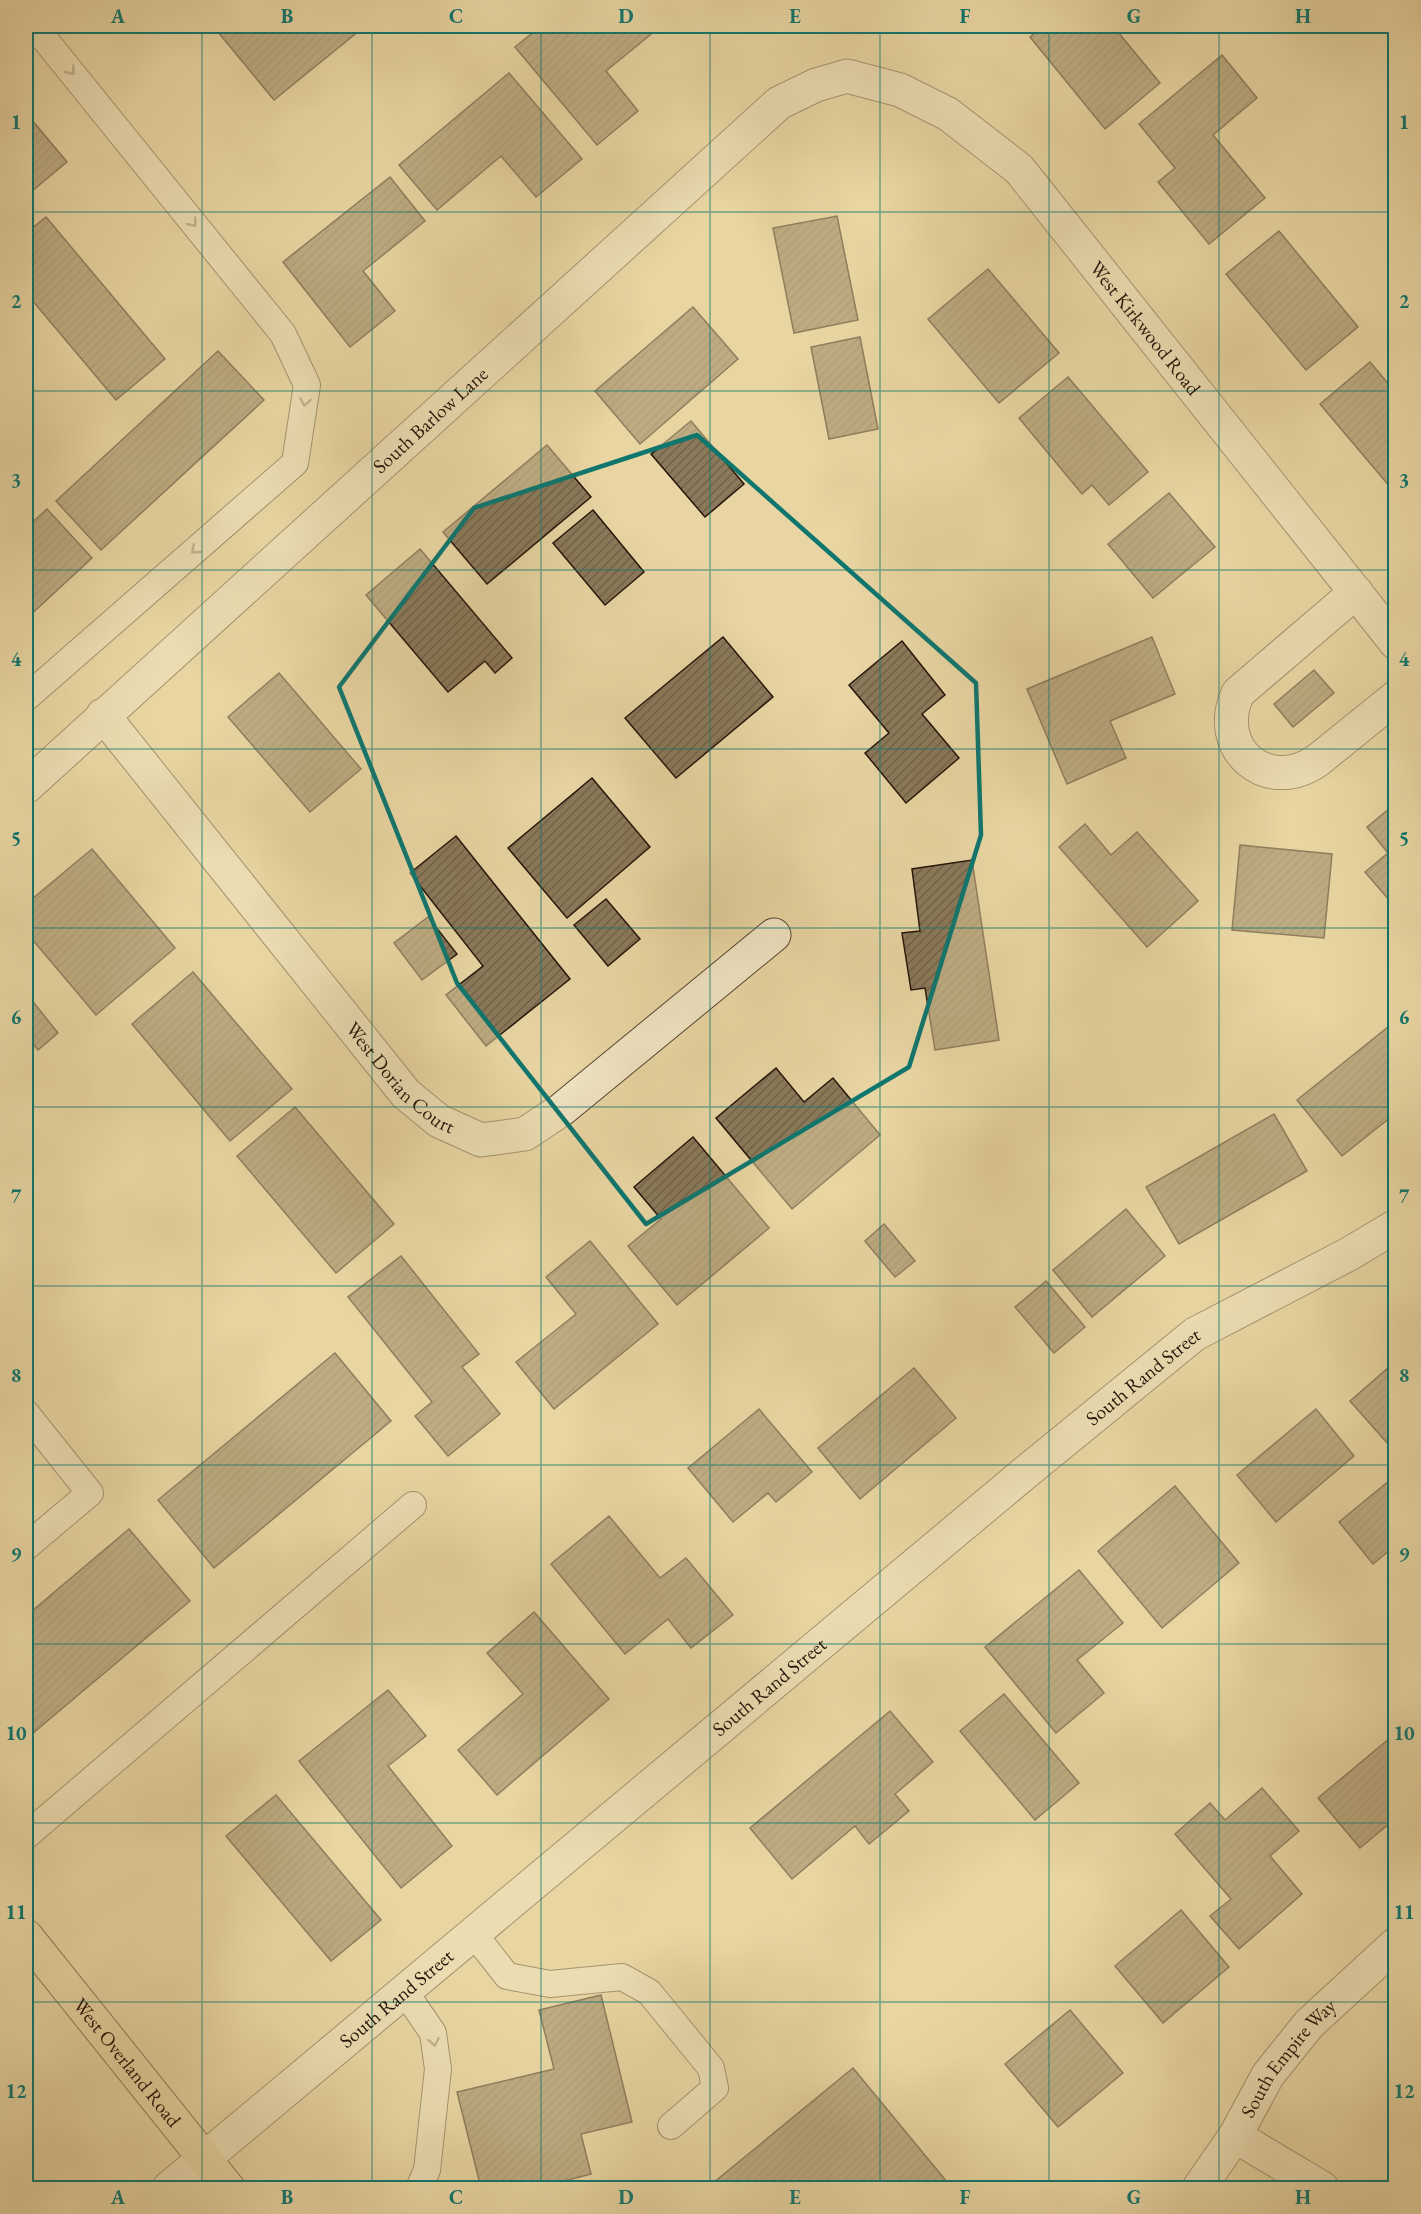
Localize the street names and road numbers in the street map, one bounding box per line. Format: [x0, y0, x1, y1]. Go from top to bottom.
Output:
street label: West Kirkwood Road [1084, 255, 1207, 401]
street label: South Barlow Lane [367, 361, 493, 479]
street label: West Dorian Court [340, 1016, 460, 1140]
street label: South Rand Street [1080, 1320, 1205, 1431]
street label: South Rand Street [707, 1631, 832, 1742]
street label: South Rand Street [334, 1942, 459, 2053]
street label: West Overland Road [68, 1993, 188, 2133]
street label: South Empire Way [1234, 1993, 1341, 2122]

